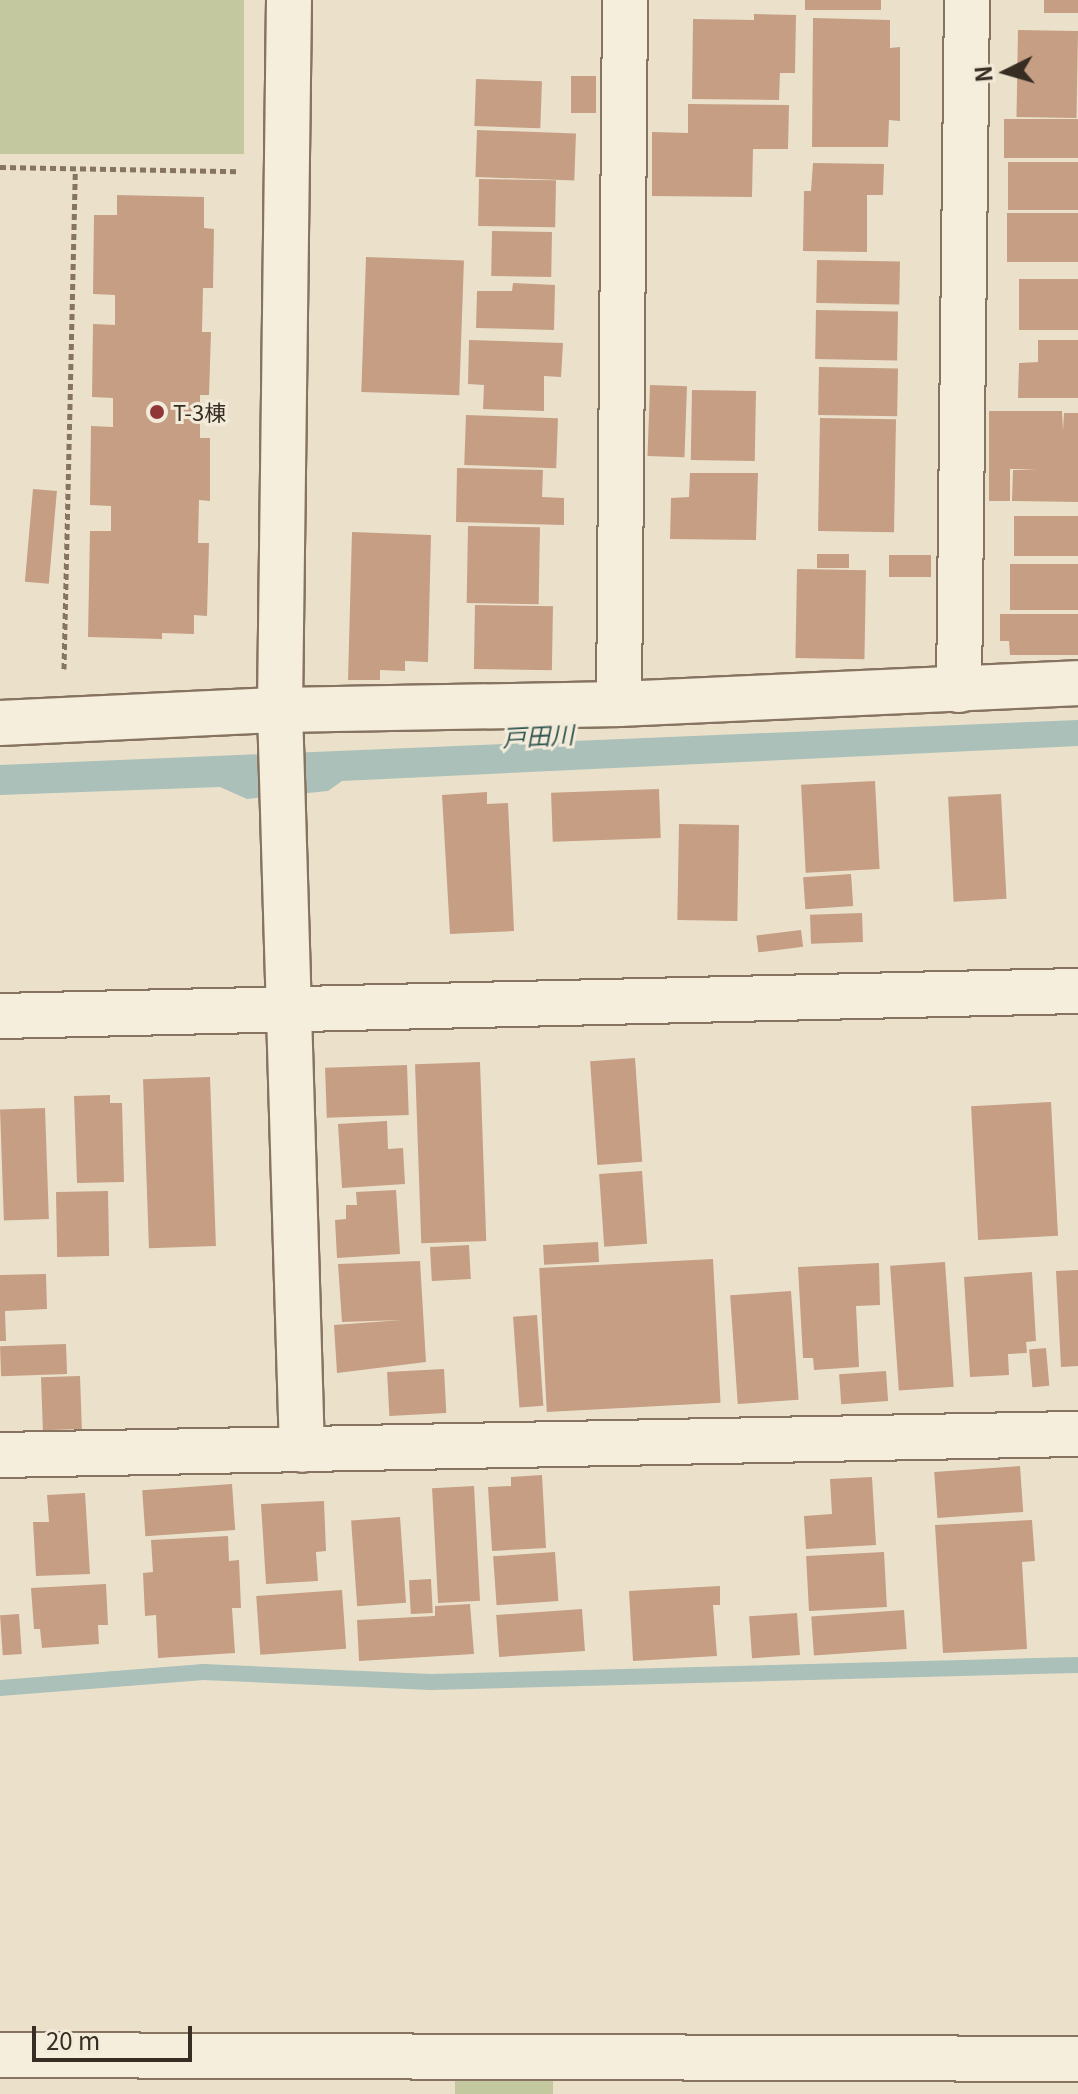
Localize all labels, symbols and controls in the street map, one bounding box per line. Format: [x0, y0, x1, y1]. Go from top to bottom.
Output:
north arrow [966, 32, 1046, 112]
text: N [965, 64, 999, 84]
place label: T-3棟 [173, 399, 226, 425]
marker: T-3棟 [148, 403, 166, 421]
water label: 戸田川 [501, 719, 575, 751]
scale bar [36, 2010, 196, 2060]
text: 20 m [46, 2022, 100, 2057]

